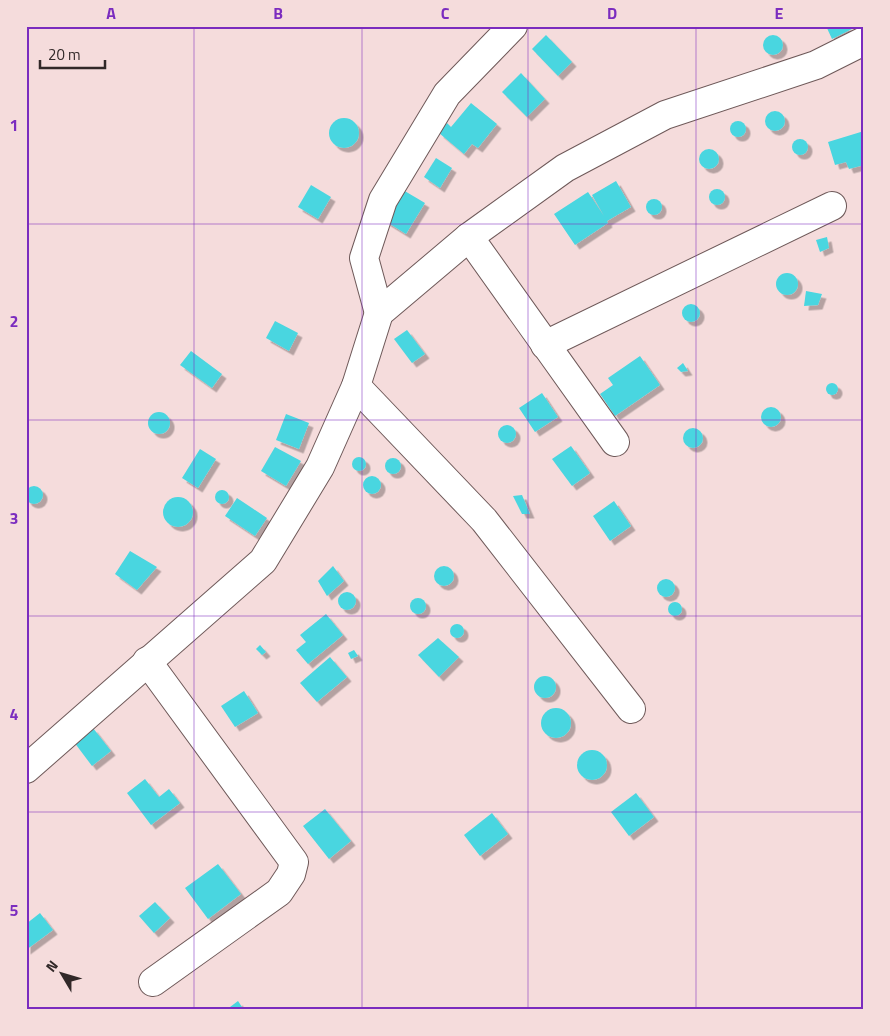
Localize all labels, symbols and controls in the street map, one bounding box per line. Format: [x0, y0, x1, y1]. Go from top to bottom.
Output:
text: A [106, 1, 116, 25]
text: B [273, 1, 283, 25]
text: C [441, 1, 450, 25]
text: D [607, 1, 617, 25]
text: E [775, 1, 784, 25]
scale bar [40, 38, 105, 70]
text: 20 m [48, 43, 81, 66]
text: 1 [10, 113, 18, 137]
text: 2 [10, 309, 18, 333]
text: 3 [10, 506, 18, 530]
text: 4 [10, 702, 19, 726]
text: 5 [10, 898, 19, 922]
north arrow [38, 948, 88, 998]
text: N [40, 955, 63, 976]

